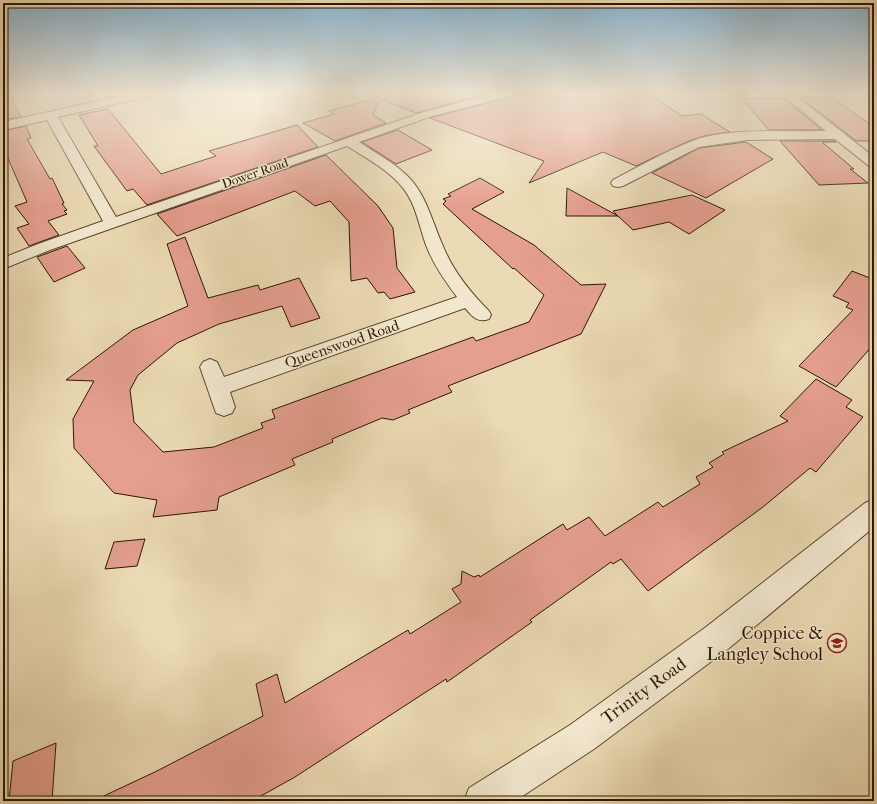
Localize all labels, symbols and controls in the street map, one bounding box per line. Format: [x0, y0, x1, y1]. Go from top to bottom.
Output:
street label: Dower Road [220, 154, 291, 191]
street label: Queenswood Road [282, 316, 402, 372]
place label: Coppice & Langley School [707, 623, 823, 665]
school or university icon: Coppice & Langley School [826, 632, 848, 654]
street label: Trinity Road [598, 653, 691, 729]

